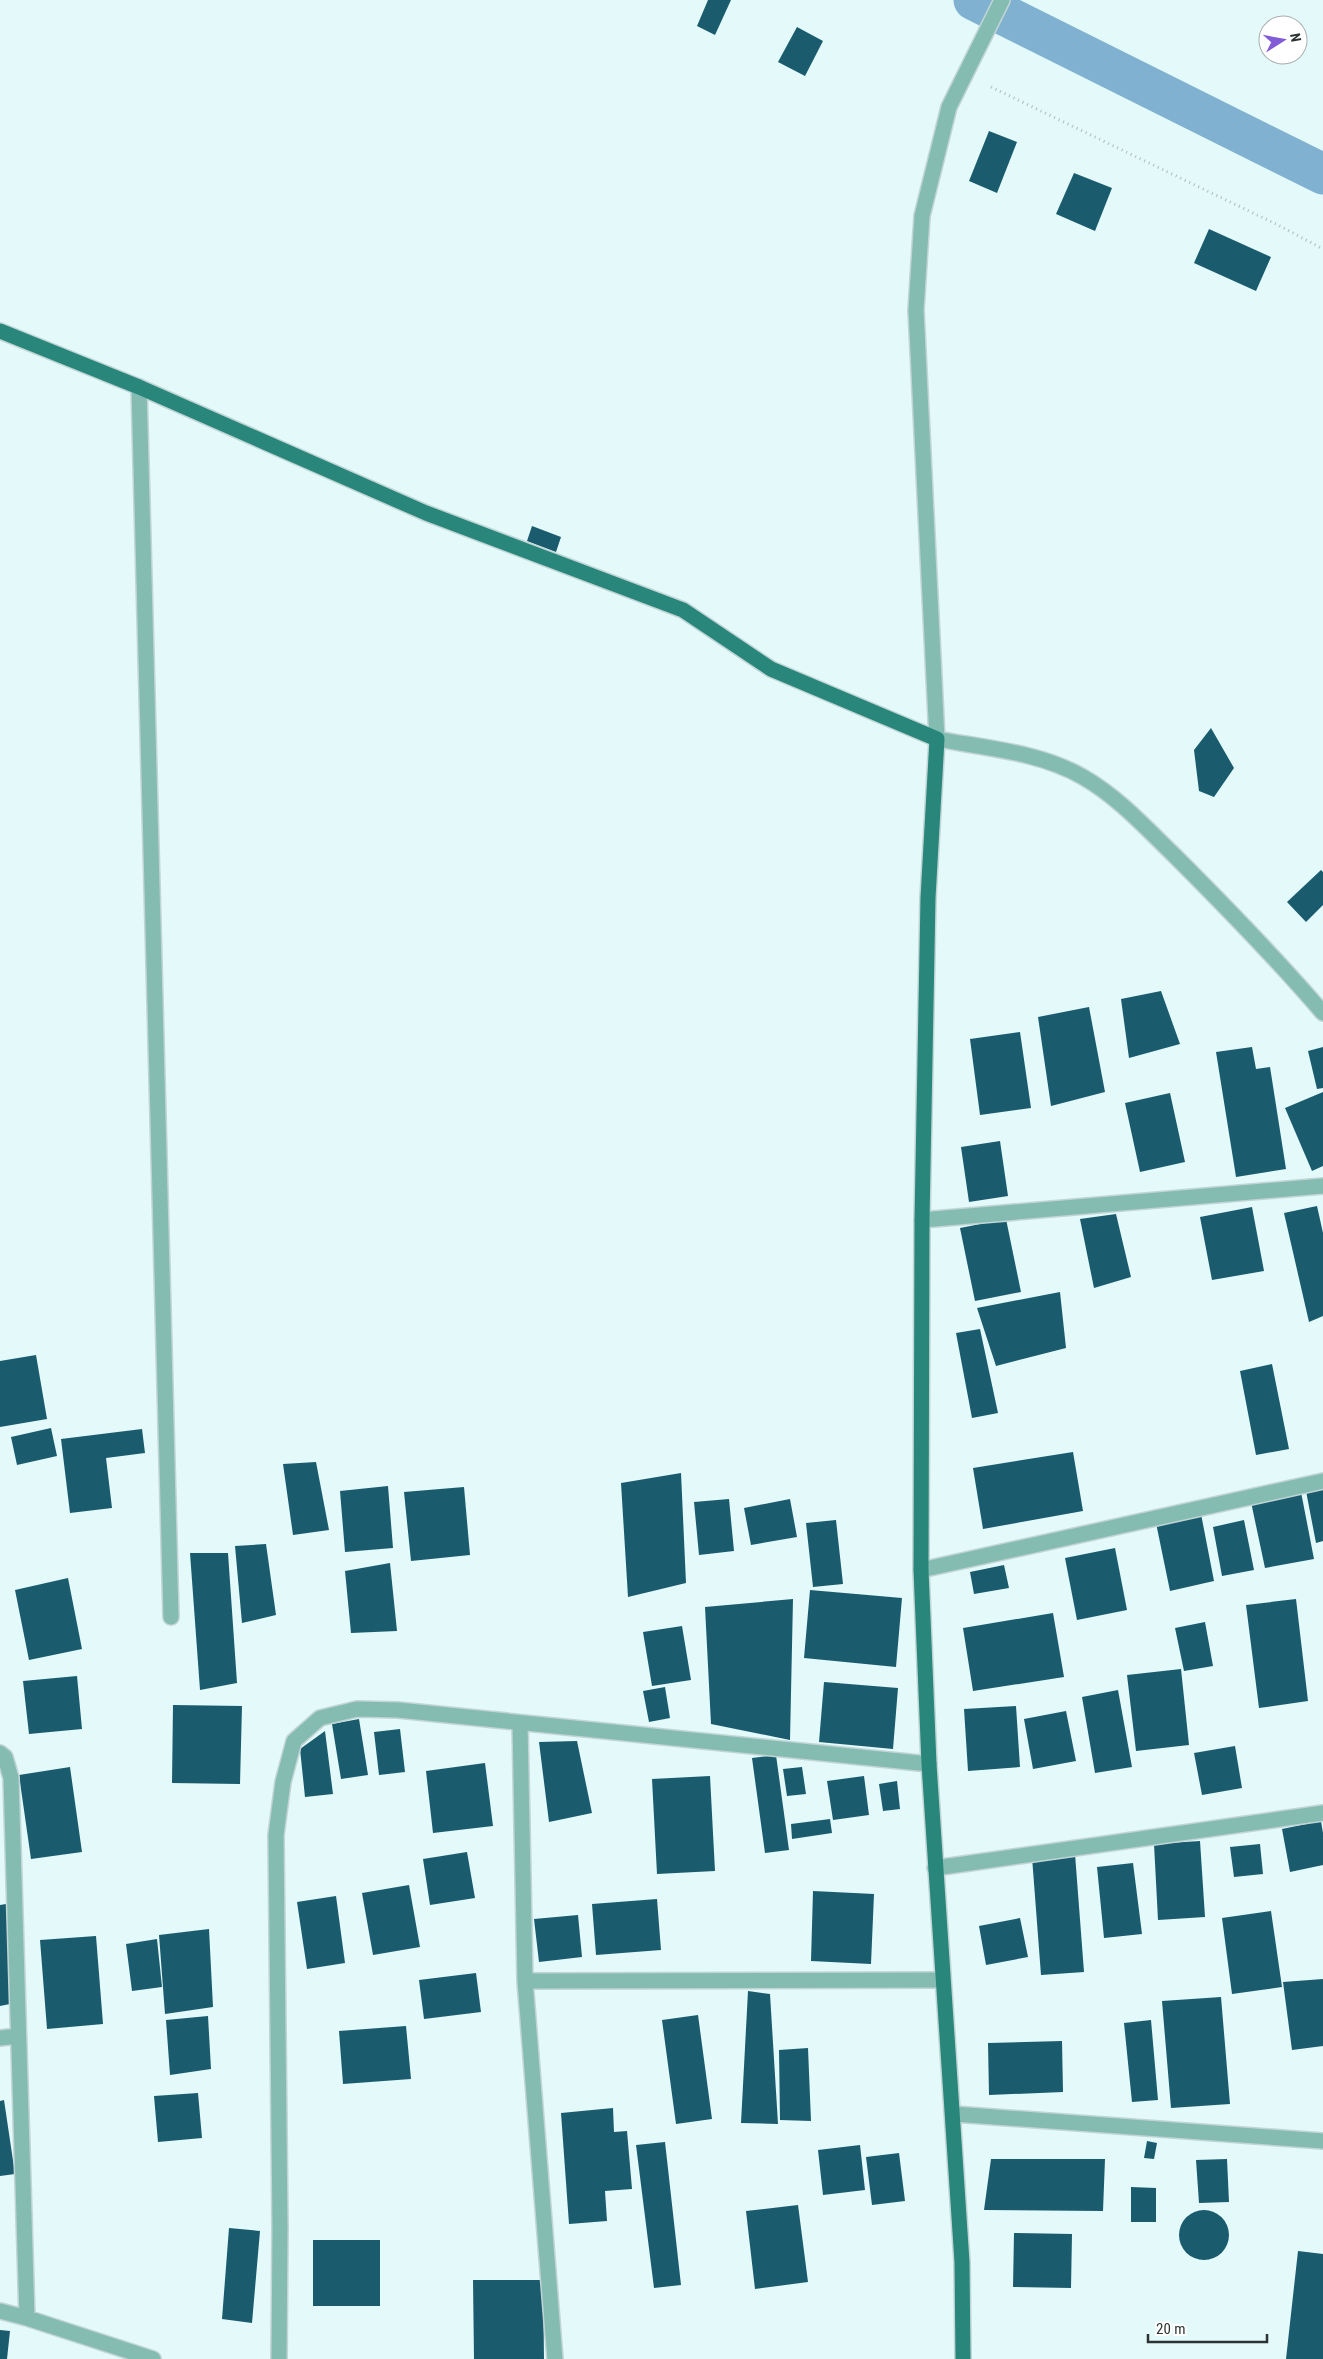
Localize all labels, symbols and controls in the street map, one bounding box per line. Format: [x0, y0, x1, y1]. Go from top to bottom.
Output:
north arrow [1258, 15, 1308, 65]
text: N [1287, 32, 1304, 43]
scale bar [1148, 2312, 1267, 2344]
text: 20 m [1156, 2320, 1186, 2338]

